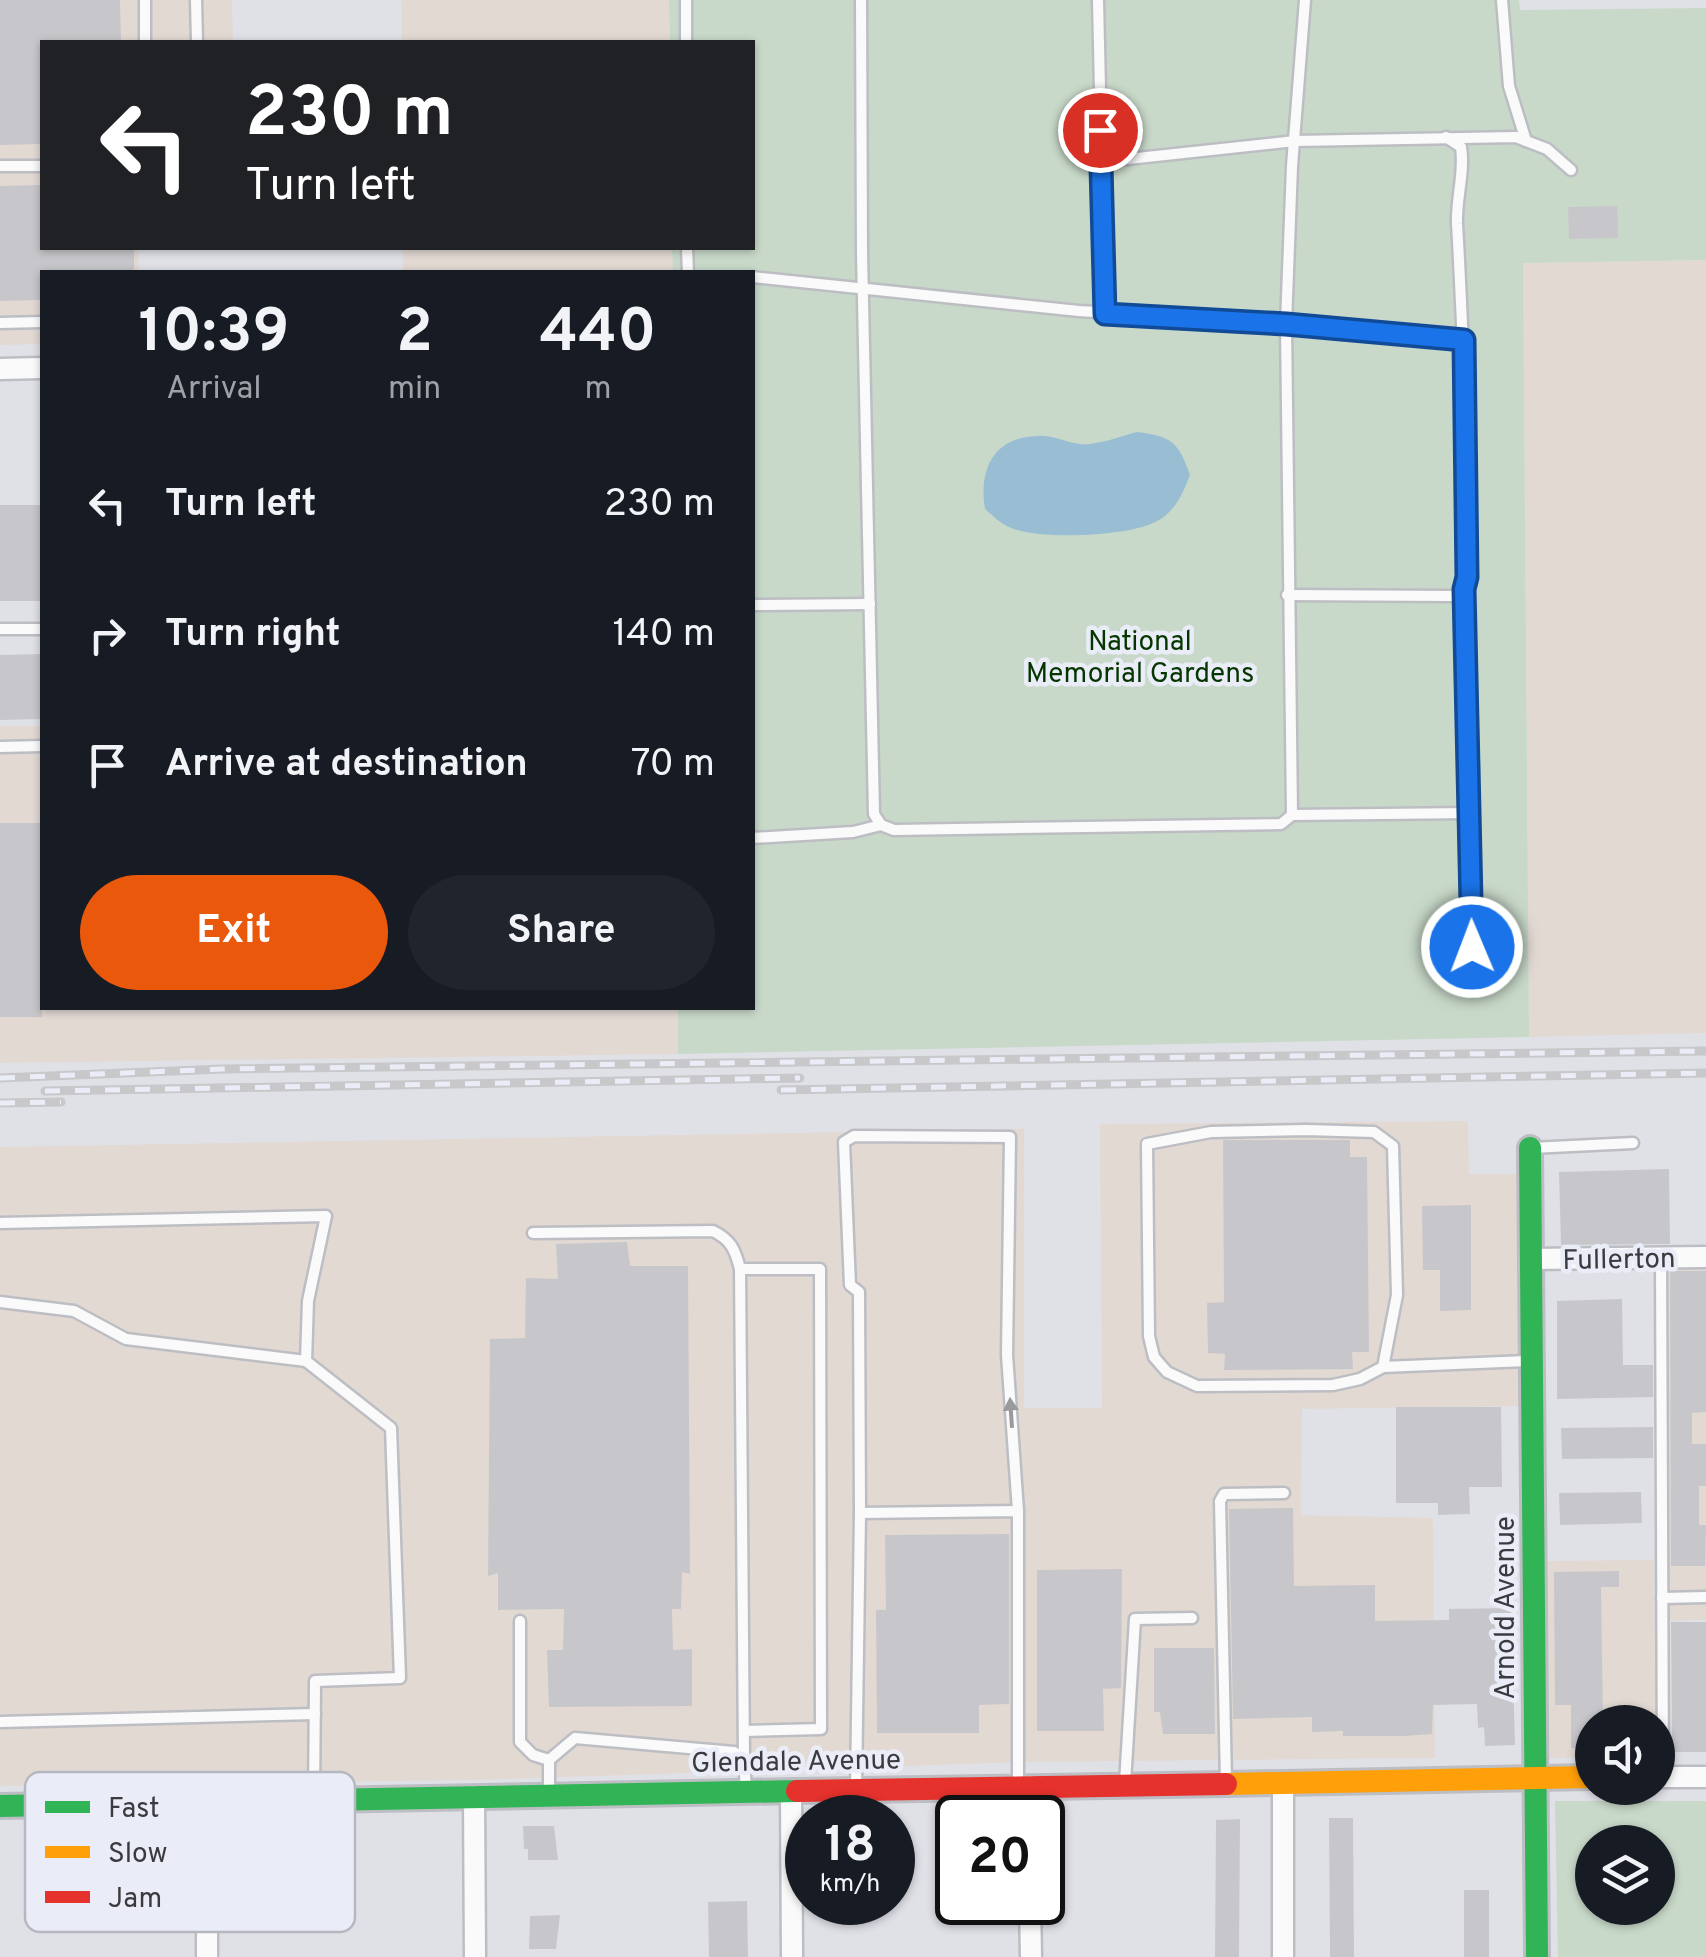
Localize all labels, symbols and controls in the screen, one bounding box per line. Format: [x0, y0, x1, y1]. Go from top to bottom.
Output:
text: 230 m [245, 72, 454, 161]
icon: left [80, 80, 210, 210]
pin [1058, 88, 1143, 173]
icon: arrive [1073, 103, 1128, 158]
text: Turn left [245, 159, 416, 216]
text: 10:39 [139, 297, 289, 373]
text: 2 [396, 297, 433, 373]
text: 440 [540, 297, 656, 373]
text: Arrival [166, 370, 262, 410]
text: min [388, 370, 441, 410]
text: m [585, 370, 612, 410]
icon: left [80, 478, 135, 533]
text: Turn left [165, 481, 317, 530]
text: 230 m [604, 481, 715, 530]
icon: right [80, 608, 135, 663]
text: Turn right [165, 611, 340, 660]
text: 140 m [612, 611, 715, 660]
park label: National Memorial Gardens [1026, 625, 1254, 693]
icon: arrive [80, 738, 135, 793]
text: Arrive at destination [165, 741, 528, 790]
text: 70 m [631, 741, 715, 790]
button: Exit [80, 875, 388, 990]
button: Share [408, 875, 715, 990]
position arrow [1420, 895, 1524, 999]
street label: Fullerton [1562, 1242, 1676, 1280]
one-way arrow [1003, 1397, 1019, 1429]
street label: Arnold Avenue [1489, 1516, 1525, 1700]
map controls [1575, 1705, 1675, 1925]
button: sound [1575, 1705, 1675, 1805]
street label: Glendale Avenue [691, 1743, 901, 1783]
legend [25, 1772, 355, 1932]
text: Fast [108, 1792, 160, 1828]
speed limit sign: 20 [935, 1795, 1065, 1925]
text: 18 [824, 1816, 876, 1879]
button: layers [1575, 1825, 1675, 1925]
text: Slow [108, 1837, 167, 1873]
text: km/h [820, 1869, 880, 1901]
text: Jam [108, 1882, 162, 1918]

